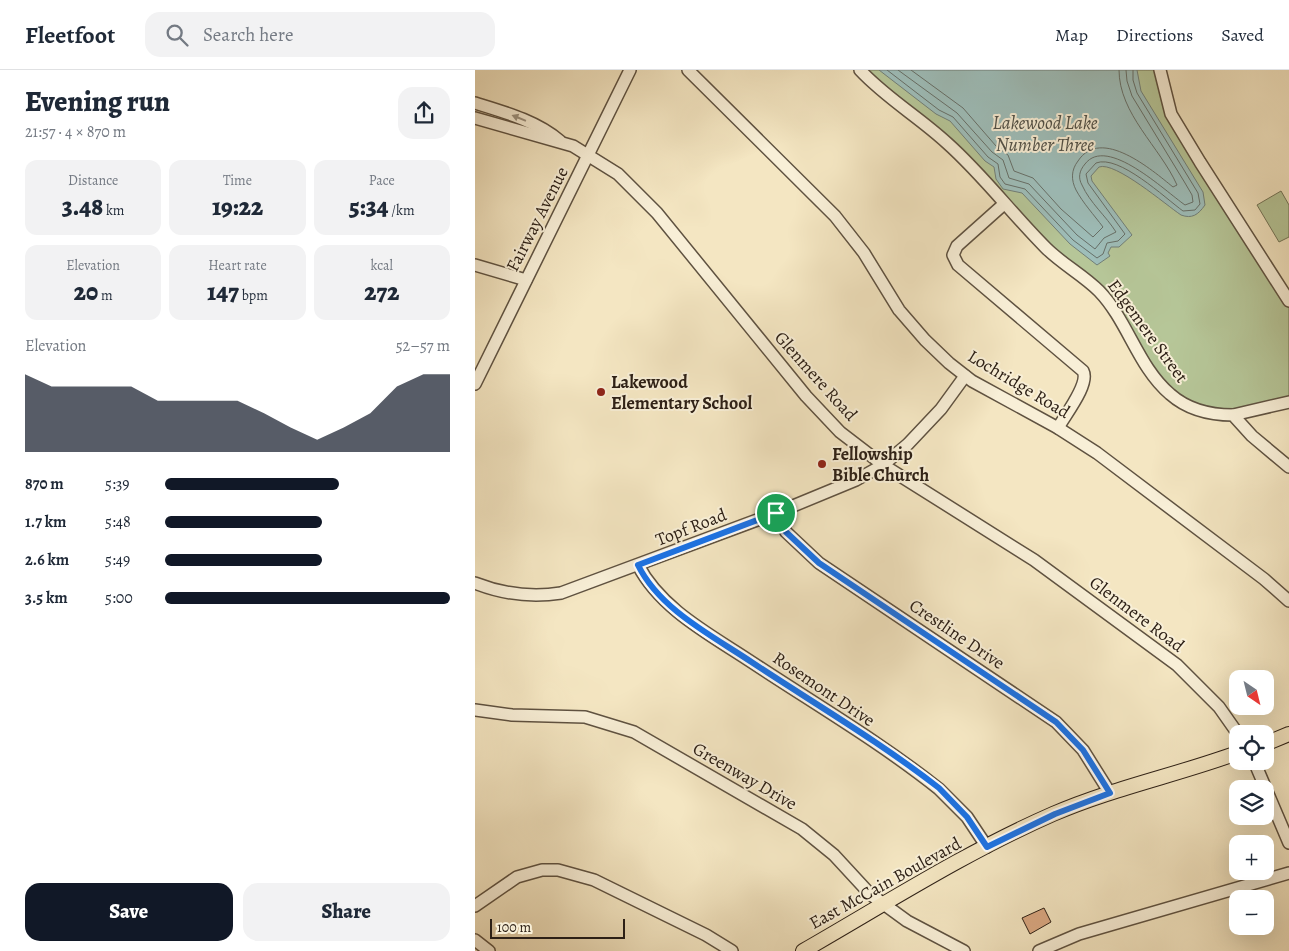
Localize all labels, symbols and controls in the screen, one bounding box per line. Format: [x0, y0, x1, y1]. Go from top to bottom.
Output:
search box [145, 12, 495, 57]
text: Fleetfoot [25, 19, 115, 51]
icon: search [163, 21, 191, 49]
text: Search here [203, 22, 293, 48]
text: Map [1055, 23, 1088, 47]
text: Directions [1116, 23, 1193, 47]
text: Saved [1221, 23, 1264, 47]
text: Evening run [25, 83, 170, 121]
button: share [398, 87, 450, 139]
water label: Lakewood Lake Number Three [992, 110, 1098, 158]
one-way arrow [512, 114, 526, 122]
text: 21:57 · 4 × 870 m [25, 121, 126, 143]
street label: Fairway Avenue [500, 162, 574, 276]
text: Distance [68, 171, 118, 190]
text: Time [223, 171, 252, 190]
text: Pace [369, 171, 395, 190]
text: 3.48 [62, 190, 103, 224]
text: 19:22 [212, 190, 263, 224]
text: 5:34 [349, 190, 389, 224]
text: km [103, 201, 125, 220]
text: /km [389, 201, 415, 220]
text: Elevation [66, 256, 120, 275]
text: Heart rate [208, 256, 267, 275]
text: kcal [371, 256, 393, 275]
street label: Edgemere Street [1102, 274, 1194, 388]
text: 20 [74, 275, 98, 309]
text: 147 [207, 275, 239, 309]
text: 272 [364, 275, 399, 309]
text: m [98, 286, 113, 305]
text: bpm [239, 286, 268, 305]
street label: Glenmere Road [769, 326, 863, 426]
text: Elevation [25, 335, 86, 357]
text: 52–57 m [396, 335, 450, 357]
street label: Lochridge Road [963, 344, 1075, 424]
place label: Lakewood Elementary School [611, 370, 753, 415]
marker: Lakewood Elementary School [595, 386, 607, 398]
place label: Fellowship Bible Church [832, 442, 930, 487]
marker: Fellowship Bible Church [816, 458, 828, 470]
text: 870 m [25, 473, 64, 495]
text: 5:39 [105, 473, 130, 495]
pin [755, 492, 797, 534]
icon: arrive [762, 499, 790, 527]
street label: Topf Road [652, 502, 730, 551]
text: 1.7 km [25, 511, 66, 533]
text: 5:48 [105, 511, 131, 533]
text: 2.6 km [25, 549, 69, 571]
text: 5:49 [105, 549, 130, 571]
street label: Glenmere Road [1085, 570, 1190, 658]
text: 3.5 km [25, 587, 68, 609]
text: 5:00 [105, 587, 133, 609]
street label: Crestline Drive [905, 593, 1009, 675]
street label: Rosemont Drive [768, 646, 880, 732]
north arrow [1229, 670, 1274, 715]
map controls [1229, 670, 1274, 935]
button: locate [1229, 725, 1274, 770]
street label: Greenway Drive [689, 736, 801, 816]
button: layers [1229, 780, 1274, 825]
street label: East McCain Boulevard [805, 831, 966, 935]
button: + [1229, 835, 1274, 880]
button: Save [25, 883, 233, 941]
button: Share [243, 883, 450, 941]
button: − [1229, 890, 1274, 935]
scale bar [490, 916, 625, 939]
text: 100 m [497, 918, 531, 937]

